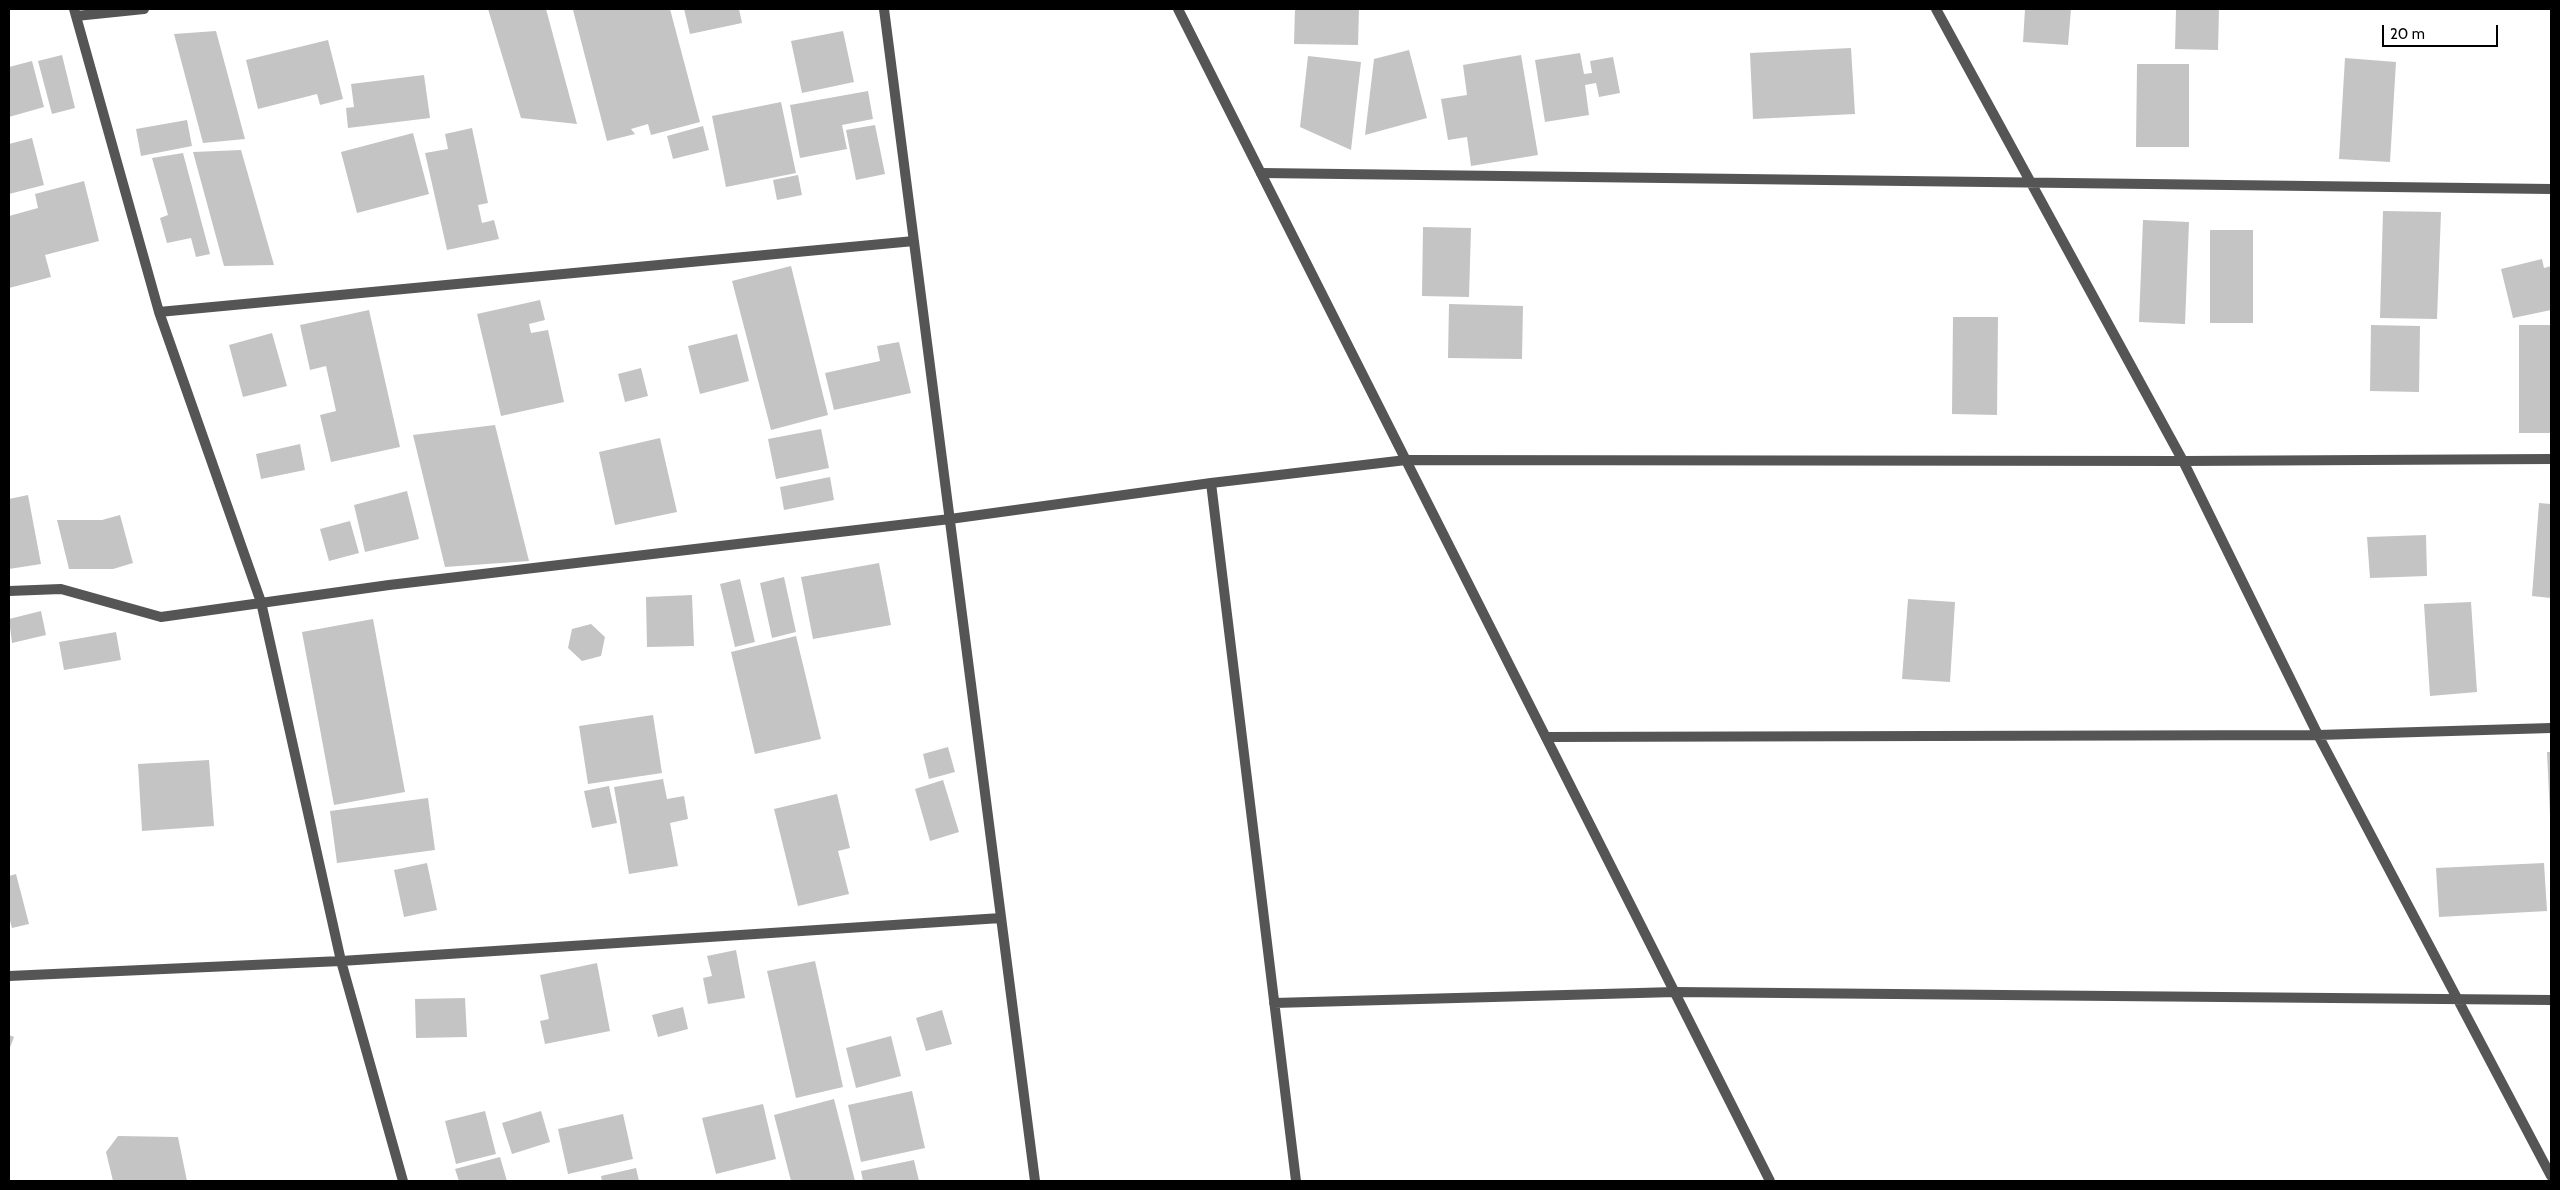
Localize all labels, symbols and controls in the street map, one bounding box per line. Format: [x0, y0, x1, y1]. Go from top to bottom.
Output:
scale bar [2385, 15, 2501, 47]
text: 20 m [2390, 25, 2425, 43]

